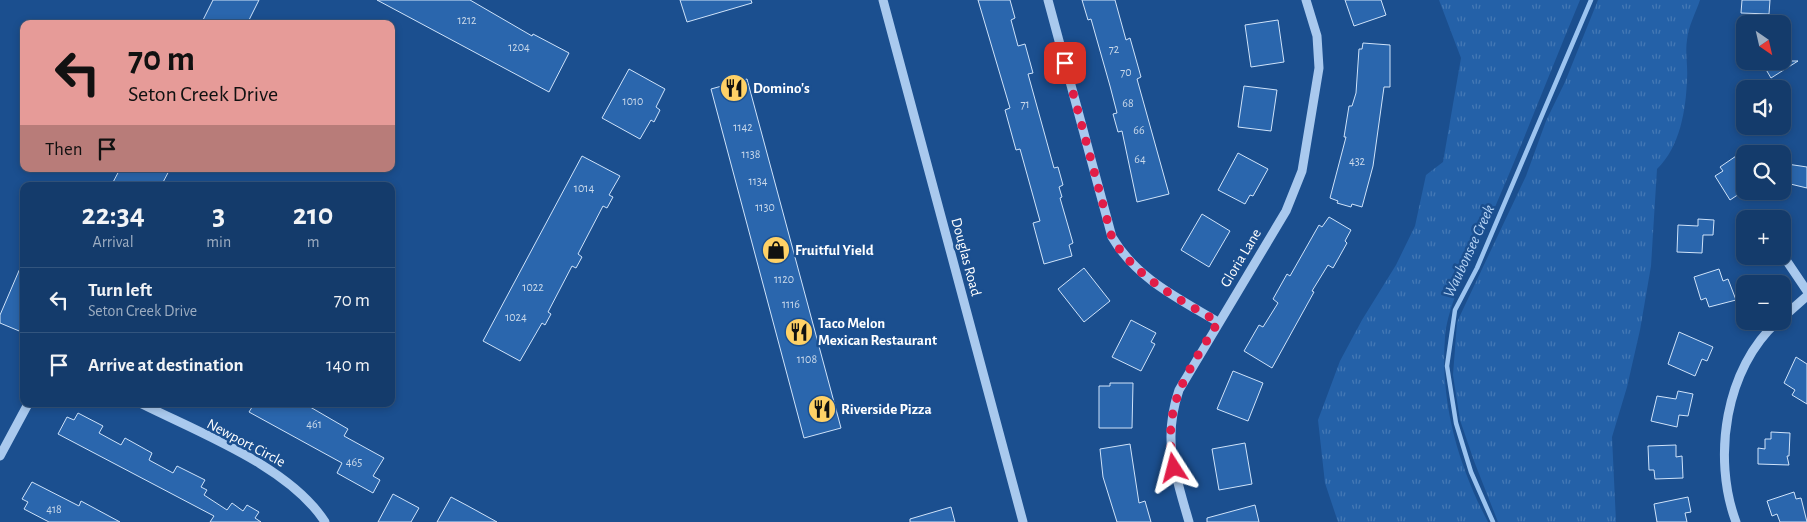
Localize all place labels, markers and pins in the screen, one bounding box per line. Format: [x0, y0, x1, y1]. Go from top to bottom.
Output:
pin [1044, 42, 1086, 84]
restaurant icon: Domino's [719, 73, 749, 103]
place label: Domino's [753, 81, 810, 96]
shop icon: Fruitful Yield [761, 235, 791, 265]
place label: Fruitful Yield [795, 243, 874, 258]
place label: Taco Melon Mexican Restaurant [818, 316, 937, 348]
restaurant icon: Taco Melon Mexican Restaurant [784, 317, 814, 347]
restaurant icon: Riverside Pizza [807, 394, 837, 424]
place label: Riverside Pizza [841, 402, 932, 417]

